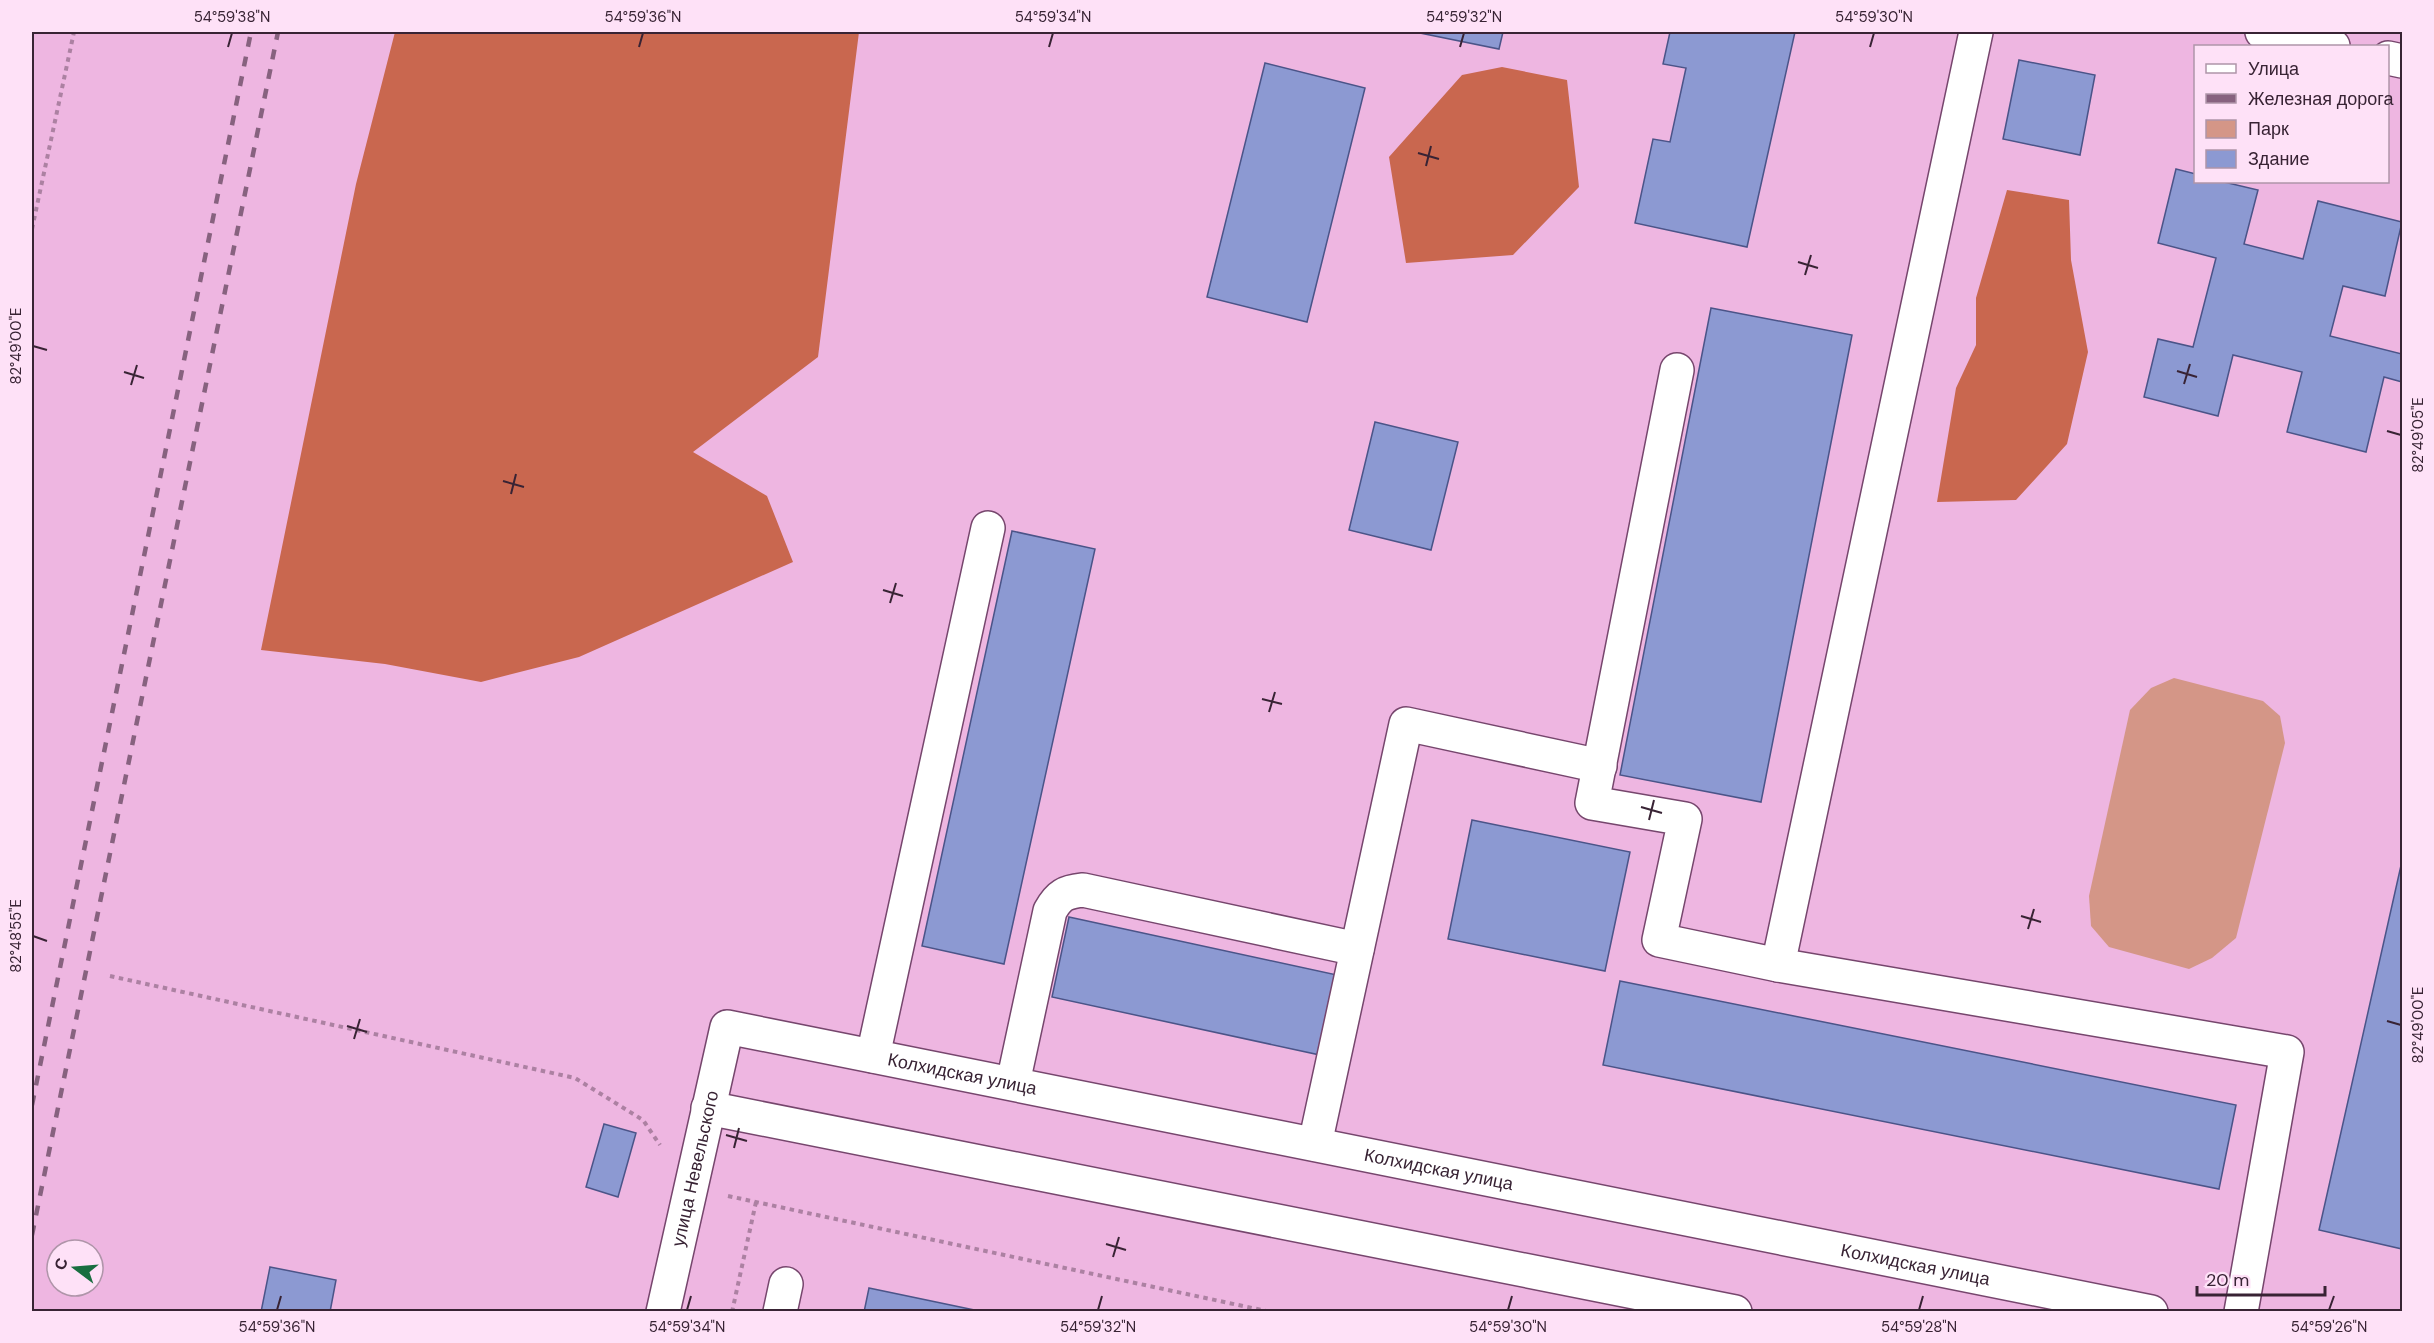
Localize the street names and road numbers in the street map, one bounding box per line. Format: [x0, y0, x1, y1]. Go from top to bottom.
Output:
street label: Колхидская улица [886, 1047, 1040, 1101]
street label: улица Невельского [666, 1088, 724, 1249]
street label: Колхидская улица [1362, 1143, 1516, 1196]
street label: Колхидская улица [1839, 1238, 1993, 1292]

